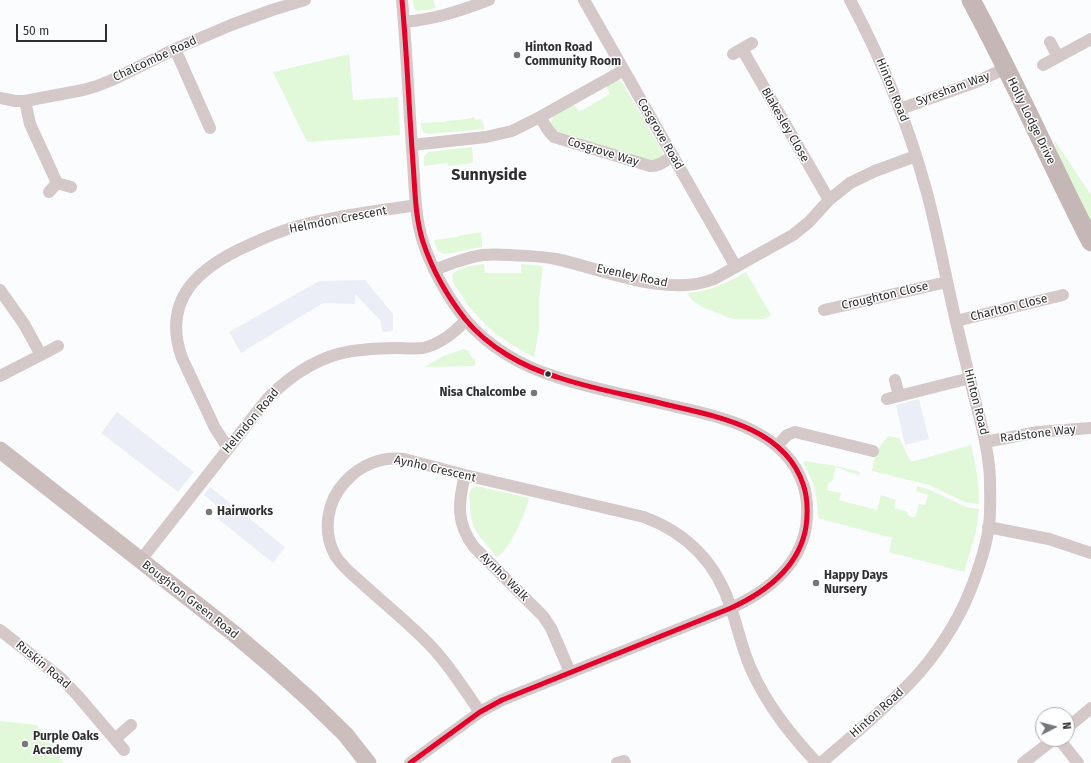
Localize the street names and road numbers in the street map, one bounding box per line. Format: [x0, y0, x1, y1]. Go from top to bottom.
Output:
street label: Chalcombe Road [111, 33, 199, 85]
street label: Hinton Road [873, 56, 911, 124]
street label: Syresham Way [914, 69, 992, 109]
street label: Holly Lodge Drive [1004, 75, 1058, 167]
street label: Blakesley Close [758, 85, 812, 165]
street label: Cosgrove Road [634, 96, 686, 172]
street label: Cosgrove Way [566, 134, 640, 170]
street label: Helmdon Crescent [288, 203, 388, 237]
street label: Evenley Road [595, 261, 669, 291]
street label: Croughton Close [840, 279, 930, 313]
street label: Charlton Close [969, 291, 1049, 325]
street label: Hinton Road [961, 367, 991, 437]
street label: Helmdon Road [220, 386, 282, 456]
street label: Radstone Way [999, 422, 1077, 446]
street label: Aynho Crescent [393, 453, 477, 485]
street label: Aynho Walk [477, 550, 531, 604]
street label: Boughton Green Road [139, 558, 241, 642]
street label: Ruskin Road [13, 638, 73, 692]
street label: Hinton Road [847, 685, 907, 741]

